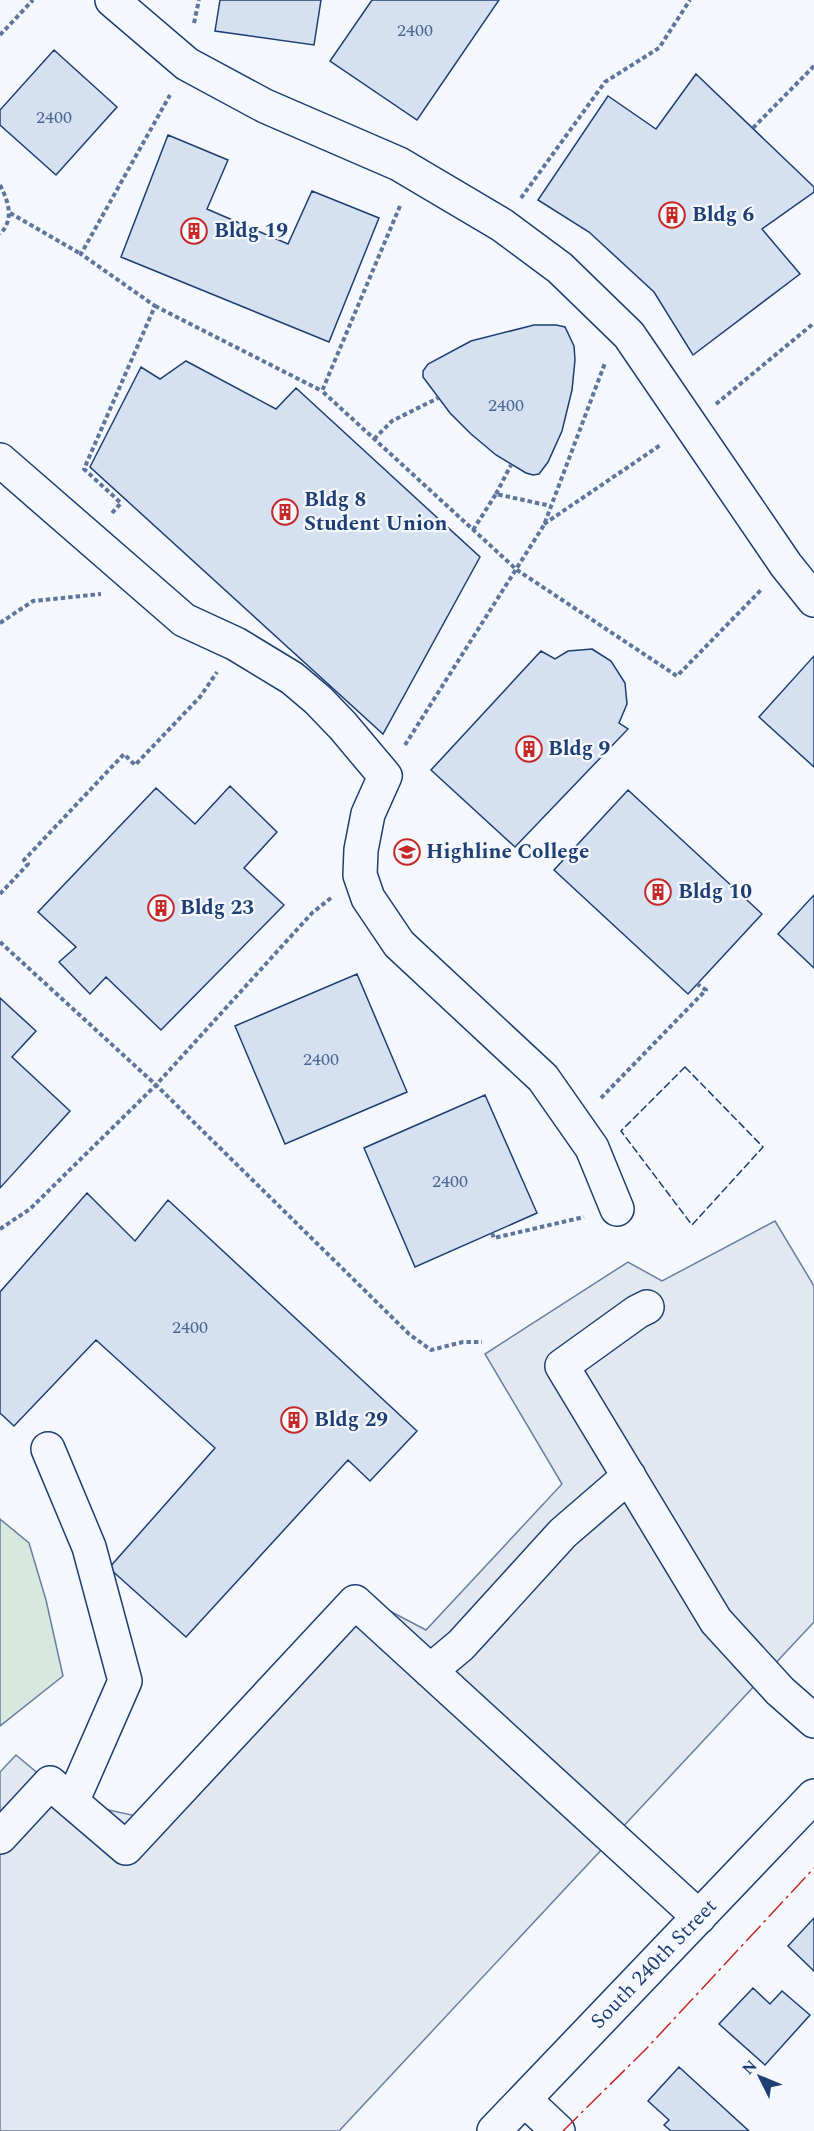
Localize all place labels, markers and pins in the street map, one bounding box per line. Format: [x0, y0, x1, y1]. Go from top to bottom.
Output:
place label: Bldg 6 [692, 199, 754, 231]
building icon: Bldg 6 [657, 200, 687, 230]
place label: Bldg 19 [214, 215, 288, 247]
building icon: Bldg 19 [179, 216, 209, 246]
place label: Bldg 8 Student Union [304, 484, 447, 540]
building icon: Bldg 8 Student Union [270, 497, 300, 527]
place label: Bldg 9 [548, 733, 610, 765]
building icon: Bldg 9 [514, 734, 544, 764]
place label: Highline College [426, 836, 589, 868]
school or university icon: Highline College [392, 837, 422, 867]
place label: Bldg 10 [678, 876, 752, 908]
building icon: Bldg 10 [643, 877, 673, 907]
place label: Bldg 23 [180, 892, 254, 924]
building icon: Bldg 23 [146, 893, 176, 923]
place label: Bldg 29 [314, 1404, 388, 1436]
building icon: Bldg 29 [279, 1405, 309, 1435]

